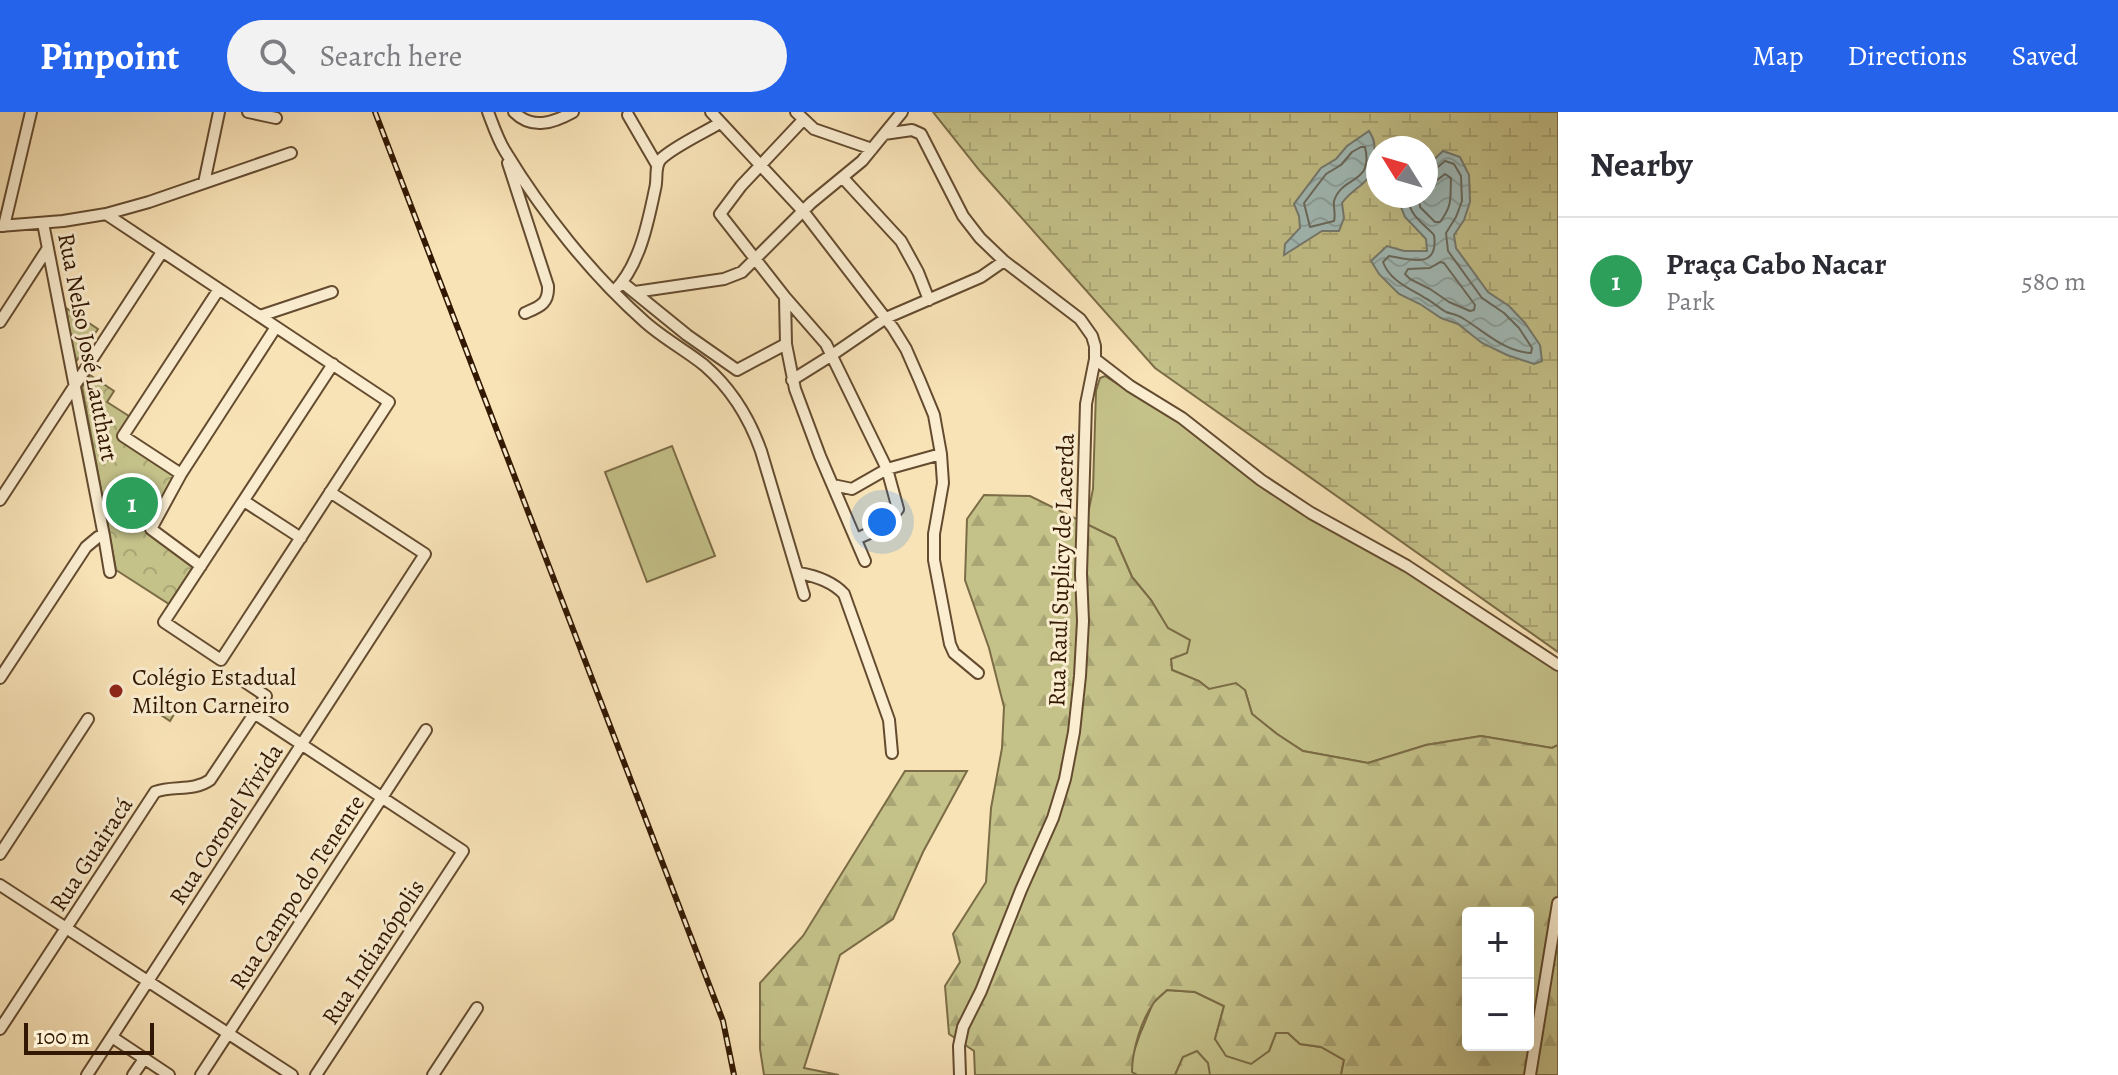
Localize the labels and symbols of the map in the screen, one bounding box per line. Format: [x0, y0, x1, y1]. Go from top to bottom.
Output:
north arrow [1366, 136, 1438, 208]
street label: Rua Nelso José Lauthart [50, 230, 126, 464]
street label: Rua Raul Suplicy de Lacerda [1040, 432, 1082, 707]
pin: 1 [106, 473, 158, 533]
your location [862, 502, 902, 542]
place label: Colégio Estadual Milton Carneiro [132, 661, 296, 721]
marker: Colégio Estadual Milton Carneiro [107, 682, 125, 700]
street label: Rua Coronel Vivida [162, 736, 291, 911]
street label: Rua Campo do Tenente [222, 788, 372, 996]
street label: Rua Guairacá [42, 790, 140, 917]
street label: Rua Indianópolis [314, 873, 432, 1031]
scale bar [24, 1019, 154, 1055]

